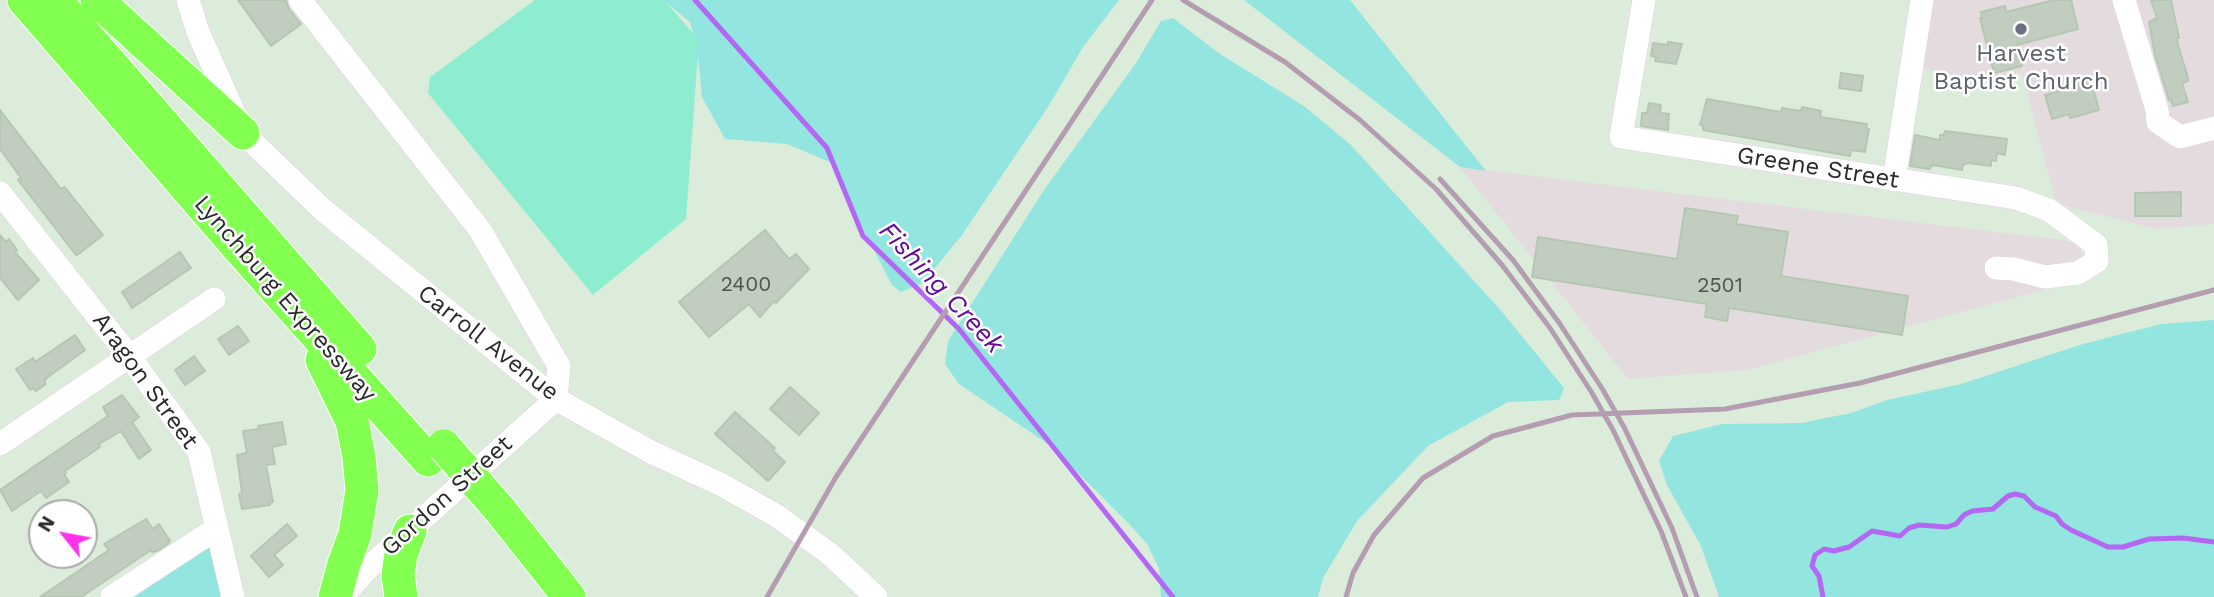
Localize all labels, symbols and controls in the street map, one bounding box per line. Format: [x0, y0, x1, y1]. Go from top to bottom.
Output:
marker: Harvest Baptist Church [2013, 21, 2029, 37]
place label: Harvest Baptist Church [1933, 40, 2109, 96]
street label: Greene Street [1735, 141, 1901, 195]
street label: Lynchburg Expressway [188, 190, 382, 408]
water label: Fishing Creek [872, 216, 1010, 360]
house number: 2400 [721, 272, 771, 298]
house number: 2501 [1697, 273, 1743, 299]
street label: Carroll Avenue [412, 279, 564, 407]
street label: Aragon Street [86, 307, 204, 455]
street label: Gordon Street [376, 430, 518, 562]
north arrow [28, 499, 98, 569]
text: N [33, 512, 60, 536]

